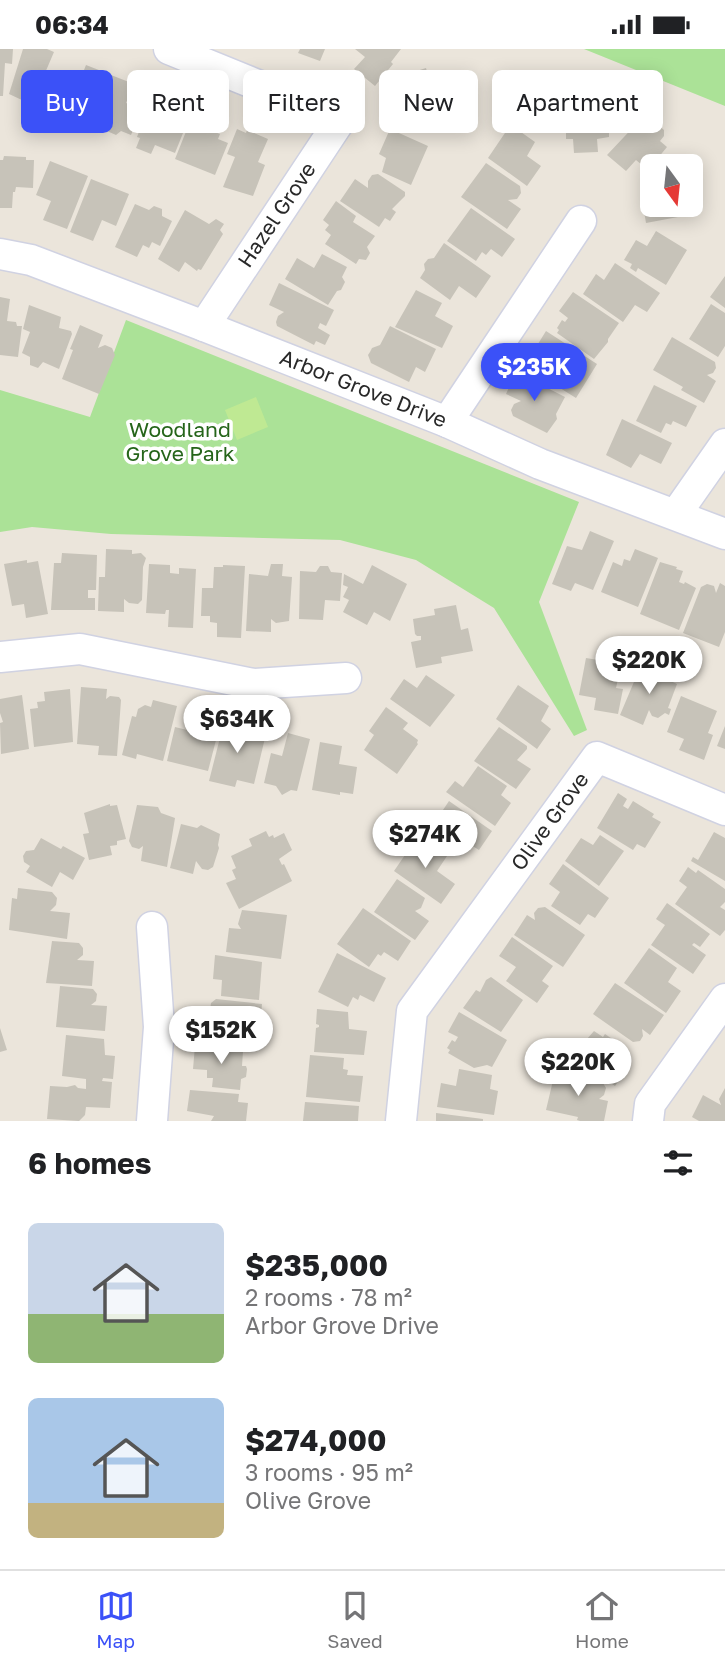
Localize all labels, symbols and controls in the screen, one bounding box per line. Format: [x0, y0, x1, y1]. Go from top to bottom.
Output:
text: 06:34 [35, 9, 109, 40]
chip: Buy [21, 70, 113, 133]
chip: Rent [127, 70, 229, 133]
chip: Filters [243, 70, 365, 133]
chip: New [379, 70, 478, 133]
chip: Apartment [492, 70, 663, 133]
north arrow [640, 154, 704, 217]
map controls [640, 154, 703, 217]
street label: Hazel Grove [232, 157, 321, 272]
street label: Arbor Grove Drive [277, 343, 451, 433]
pin: $235K [485, 343, 583, 403]
text: $235K [497, 352, 571, 380]
park label: Woodland Grove Park [125, 416, 235, 466]
pin: $220K [600, 637, 698, 696]
text: $220K [611, 645, 687, 673]
pin: $634K [188, 695, 286, 755]
text: $634K [199, 704, 275, 732]
street label: Olive Grove [505, 767, 594, 875]
pin: $274K [376, 811, 474, 870]
text: $274K [388, 819, 462, 847]
pin: $152K [172, 1007, 270, 1066]
text: $152K [185, 1015, 257, 1043]
pin: $220K [529, 1039, 627, 1098]
text: $220K [540, 1047, 616, 1075]
icon: filters [659, 1144, 697, 1182]
text: 6 homes [28, 1145, 151, 1181]
text: $235,000 [245, 1247, 388, 1283]
icon: home [84, 1251, 168, 1335]
text: 2 rooms · 78 m² [245, 1283, 412, 1311]
text: Arbor Grove Drive [245, 1311, 439, 1339]
text: $274,000 [245, 1422, 387, 1458]
icon: home [84, 1426, 168, 1510]
text: 3 rooms · 95 m² [245, 1458, 413, 1486]
text: Olive Grove [245, 1486, 371, 1514]
tab: Map [96, 1587, 135, 1652]
tab: Saved [327, 1587, 383, 1652]
tab: Home [575, 1587, 629, 1652]

